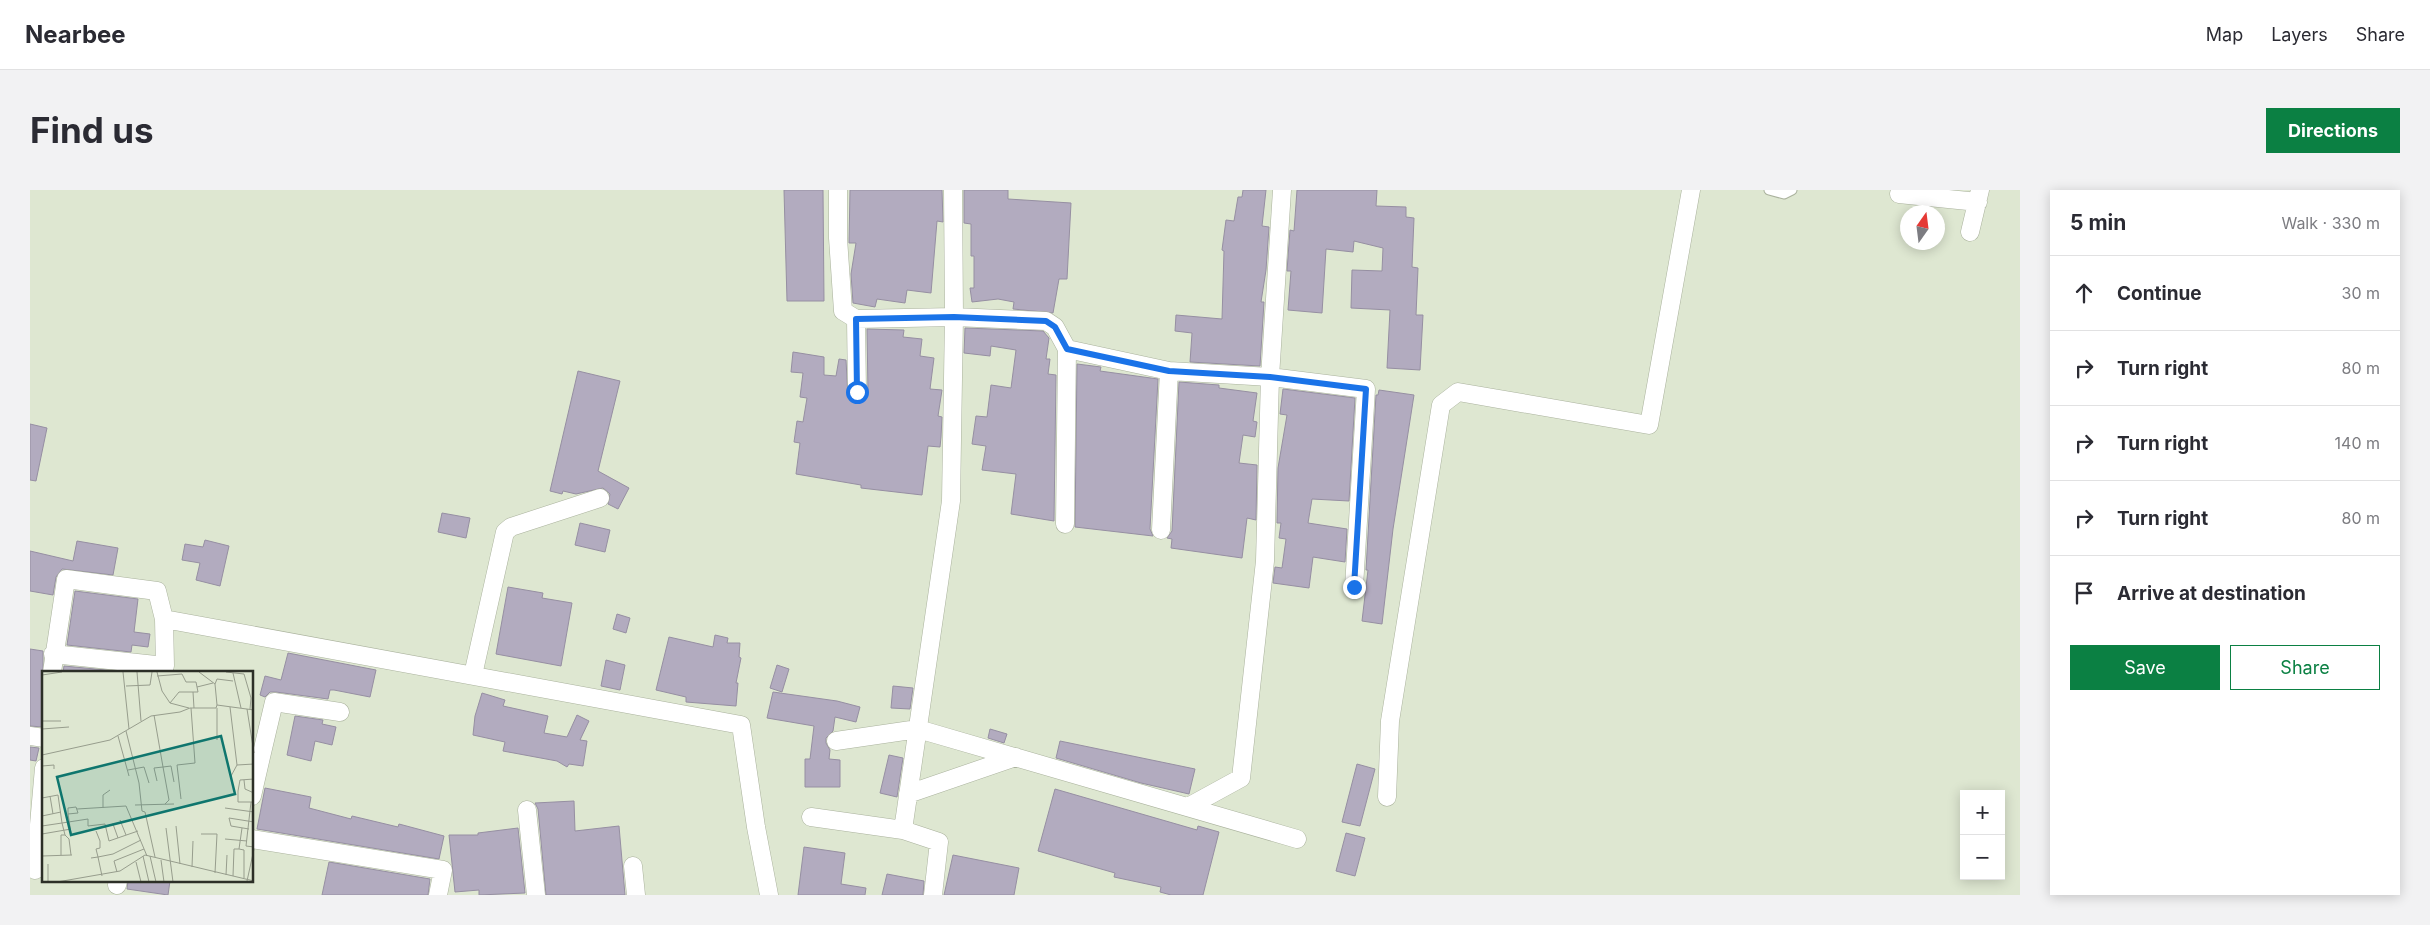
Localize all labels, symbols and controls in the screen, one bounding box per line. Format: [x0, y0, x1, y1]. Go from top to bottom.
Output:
text: Nearbee [25, 20, 126, 49]
text: Map [2206, 24, 2243, 45]
text: Layers [2271, 24, 2328, 45]
text: Share [2356, 24, 2405, 45]
button: Directions [2266, 108, 2400, 153]
text: Find us [30, 109, 154, 151]
north arrow [1900, 205, 1945, 250]
text: 5 min [2070, 210, 2126, 235]
text: Walk · 330 m [2281, 213, 2380, 233]
icon: ahead [2070, 279, 2098, 307]
text: Continue [2117, 282, 2202, 305]
text: 30 m [2342, 283, 2380, 303]
icon: right [2070, 354, 2098, 382]
text: Turn right [2117, 357, 2208, 380]
text: 80 m [2341, 358, 2380, 378]
route start [846, 381, 869, 404]
icon: right [2070, 429, 2098, 457]
text: Turn right [2117, 432, 2208, 455]
text: 140 m [2335, 433, 2380, 453]
icon: right [2070, 504, 2098, 532]
text: Turn right [2117, 507, 2208, 530]
text: 80 m [2341, 508, 2380, 528]
route end [1343, 576, 1366, 599]
icon: arrive [2070, 579, 2098, 607]
text: Arrive at destination [2117, 582, 2306, 605]
button: Save [2070, 645, 2220, 690]
button: Share [2230, 645, 2380, 690]
inset map [42, 671, 254, 882]
map controls [1960, 790, 2005, 880]
button: + [1960, 790, 2005, 835]
button: − [1960, 835, 2005, 880]

